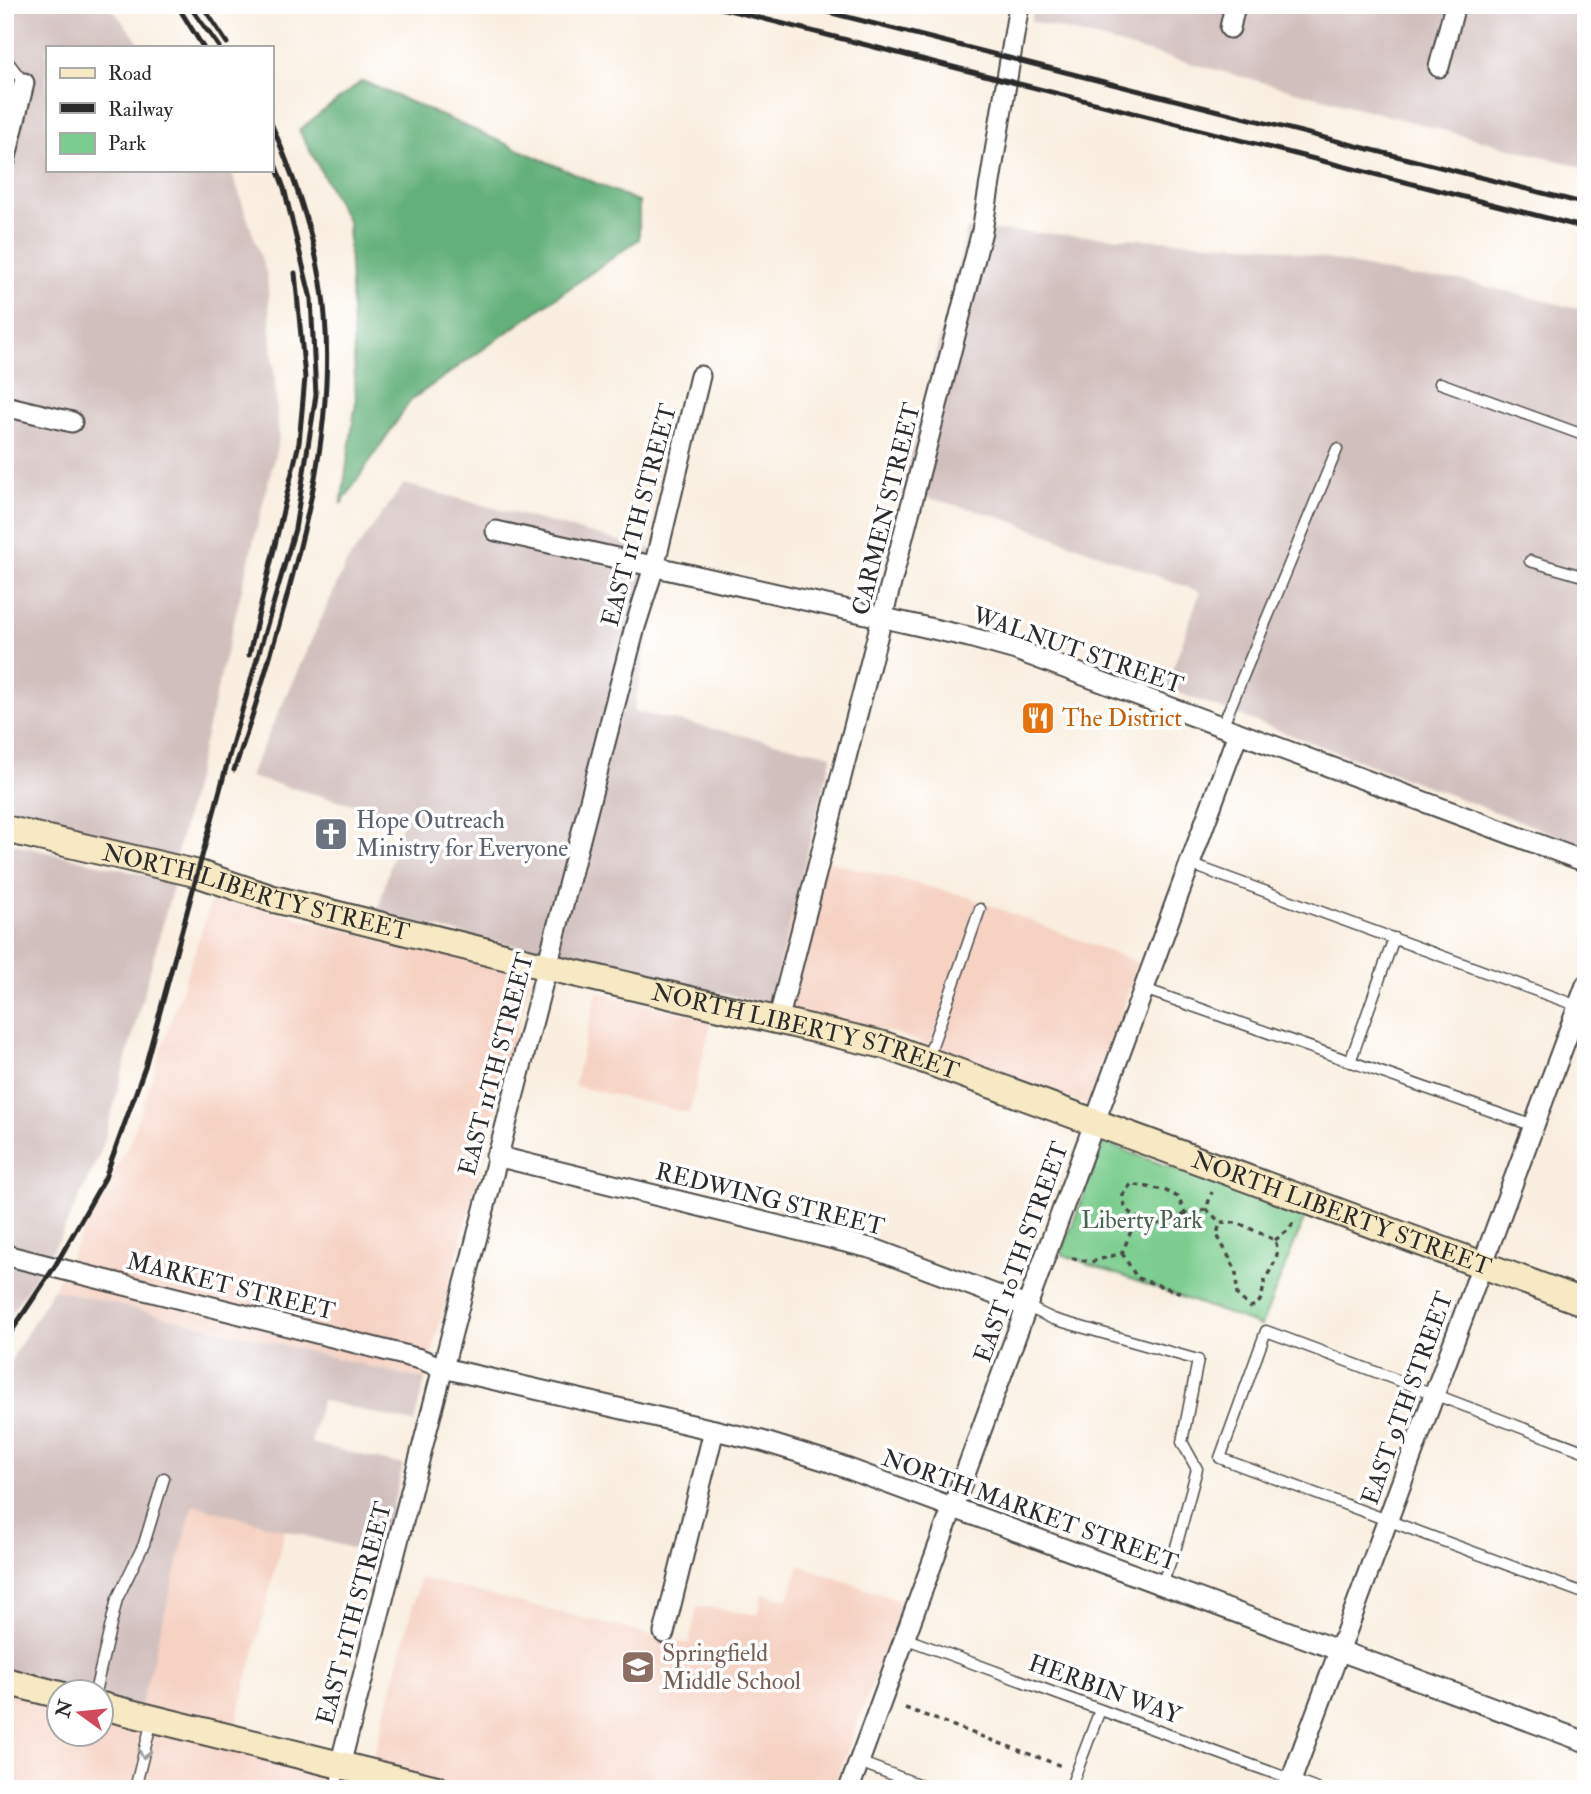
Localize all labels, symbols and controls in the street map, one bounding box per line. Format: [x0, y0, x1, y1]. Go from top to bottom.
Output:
legend [46, 46, 273, 172]
text: Road [108, 60, 153, 87]
text: Railway [108, 96, 174, 123]
text: Park [108, 130, 146, 157]
street label: EAST 11TH STREET [595, 400, 684, 630]
street label: CARMEN STREET [845, 400, 928, 619]
street label: WALNUT STREET [967, 600, 1188, 701]
restaurant icon: The District [1019, 699, 1057, 737]
place label: The District [1062, 703, 1182, 734]
place label: Hope Outreach Ministry for Everyone [356, 805, 568, 864]
church icon: Hope Outreach Ministry for Everyone [312, 815, 350, 853]
street label: NORTH LIBERTY STREET [99, 837, 413, 948]
street label: EAST 11TH STREET [452, 949, 541, 1179]
street label: NORTH LIBERTY STREET [649, 977, 963, 1087]
street label: EAST 10TH STREET [967, 1137, 1076, 1367]
street label: NORTH LIBERTY STREET [1187, 1144, 1496, 1283]
street label: REDWING STREET [652, 1156, 888, 1243]
park label: Liberty Park [1081, 1205, 1203, 1236]
street label: MARKET STREET [124, 1246, 338, 1327]
street label: EAST 9TH STREET [1355, 1287, 1460, 1509]
street label: NORTH MARKET STREET [877, 1442, 1182, 1579]
street label: EAST 11TH STREET [310, 1498, 399, 1728]
place label: Springfield Middle School [662, 1638, 801, 1697]
school or university icon: Springfield Middle School [619, 1648, 657, 1686]
street label: HERBIN WAY [1024, 1648, 1186, 1732]
north arrow [46, 1678, 116, 1748]
text: N [50, 1697, 79, 1721]
one-way arrow [138, 1748, 152, 1760]

